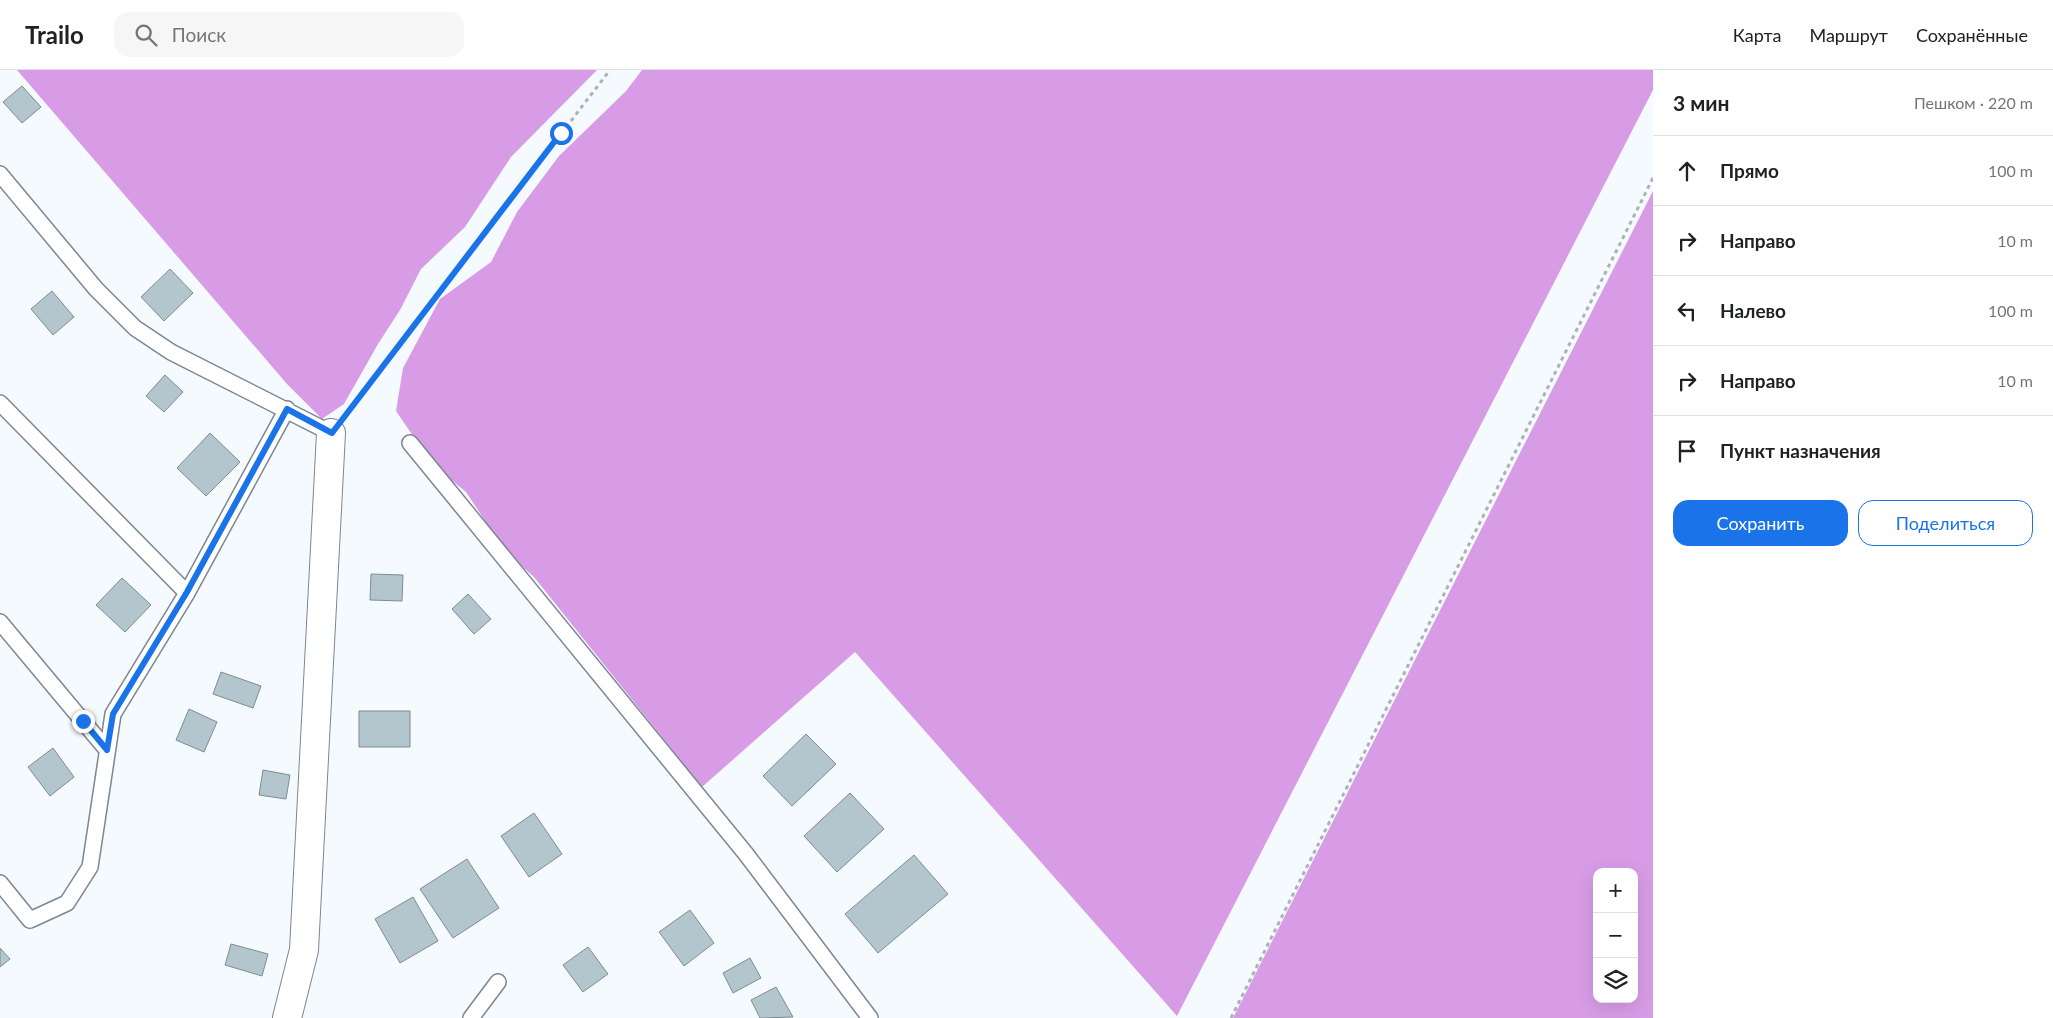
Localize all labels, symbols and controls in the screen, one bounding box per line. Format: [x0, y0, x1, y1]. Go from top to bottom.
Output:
search box [114, 12, 464, 57]
text: Trailo [25, 20, 84, 49]
icon: search [132, 21, 160, 49]
text: Поиск [172, 23, 226, 46]
text: Карта [1733, 24, 1781, 46]
text: Маршрут [1809, 24, 1888, 46]
text: Сохранённые [1916, 24, 2028, 46]
text: 3 мин [1673, 90, 1730, 115]
text: Пешком · 220 m [1914, 93, 2033, 112]
route start [550, 122, 573, 145]
icon: ahead [1673, 157, 1701, 185]
text: Прямо [1720, 159, 1779, 182]
text: 100 m [1988, 161, 2033, 180]
icon: right [1673, 227, 1701, 255]
text: Направо [1720, 229, 1796, 252]
text: 10 m [1997, 231, 2033, 250]
icon: left [1673, 297, 1701, 325]
text: Налево [1720, 299, 1786, 322]
text: 100 m [1988, 301, 2033, 320]
icon: right [1673, 367, 1701, 395]
text: Направо [1720, 369, 1796, 392]
text: 10 m [1997, 371, 2033, 390]
icon: arrive [1673, 437, 1701, 465]
text: Пункт назначения [1720, 439, 1881, 462]
button: Сохранить [1673, 500, 1848, 546]
button: Поделиться [1858, 500, 2033, 546]
route end [72, 710, 95, 733]
map controls [1593, 868, 1638, 1003]
button: + [1593, 868, 1638, 913]
button: − [1593, 913, 1638, 958]
button: layers [1593, 958, 1638, 1003]

